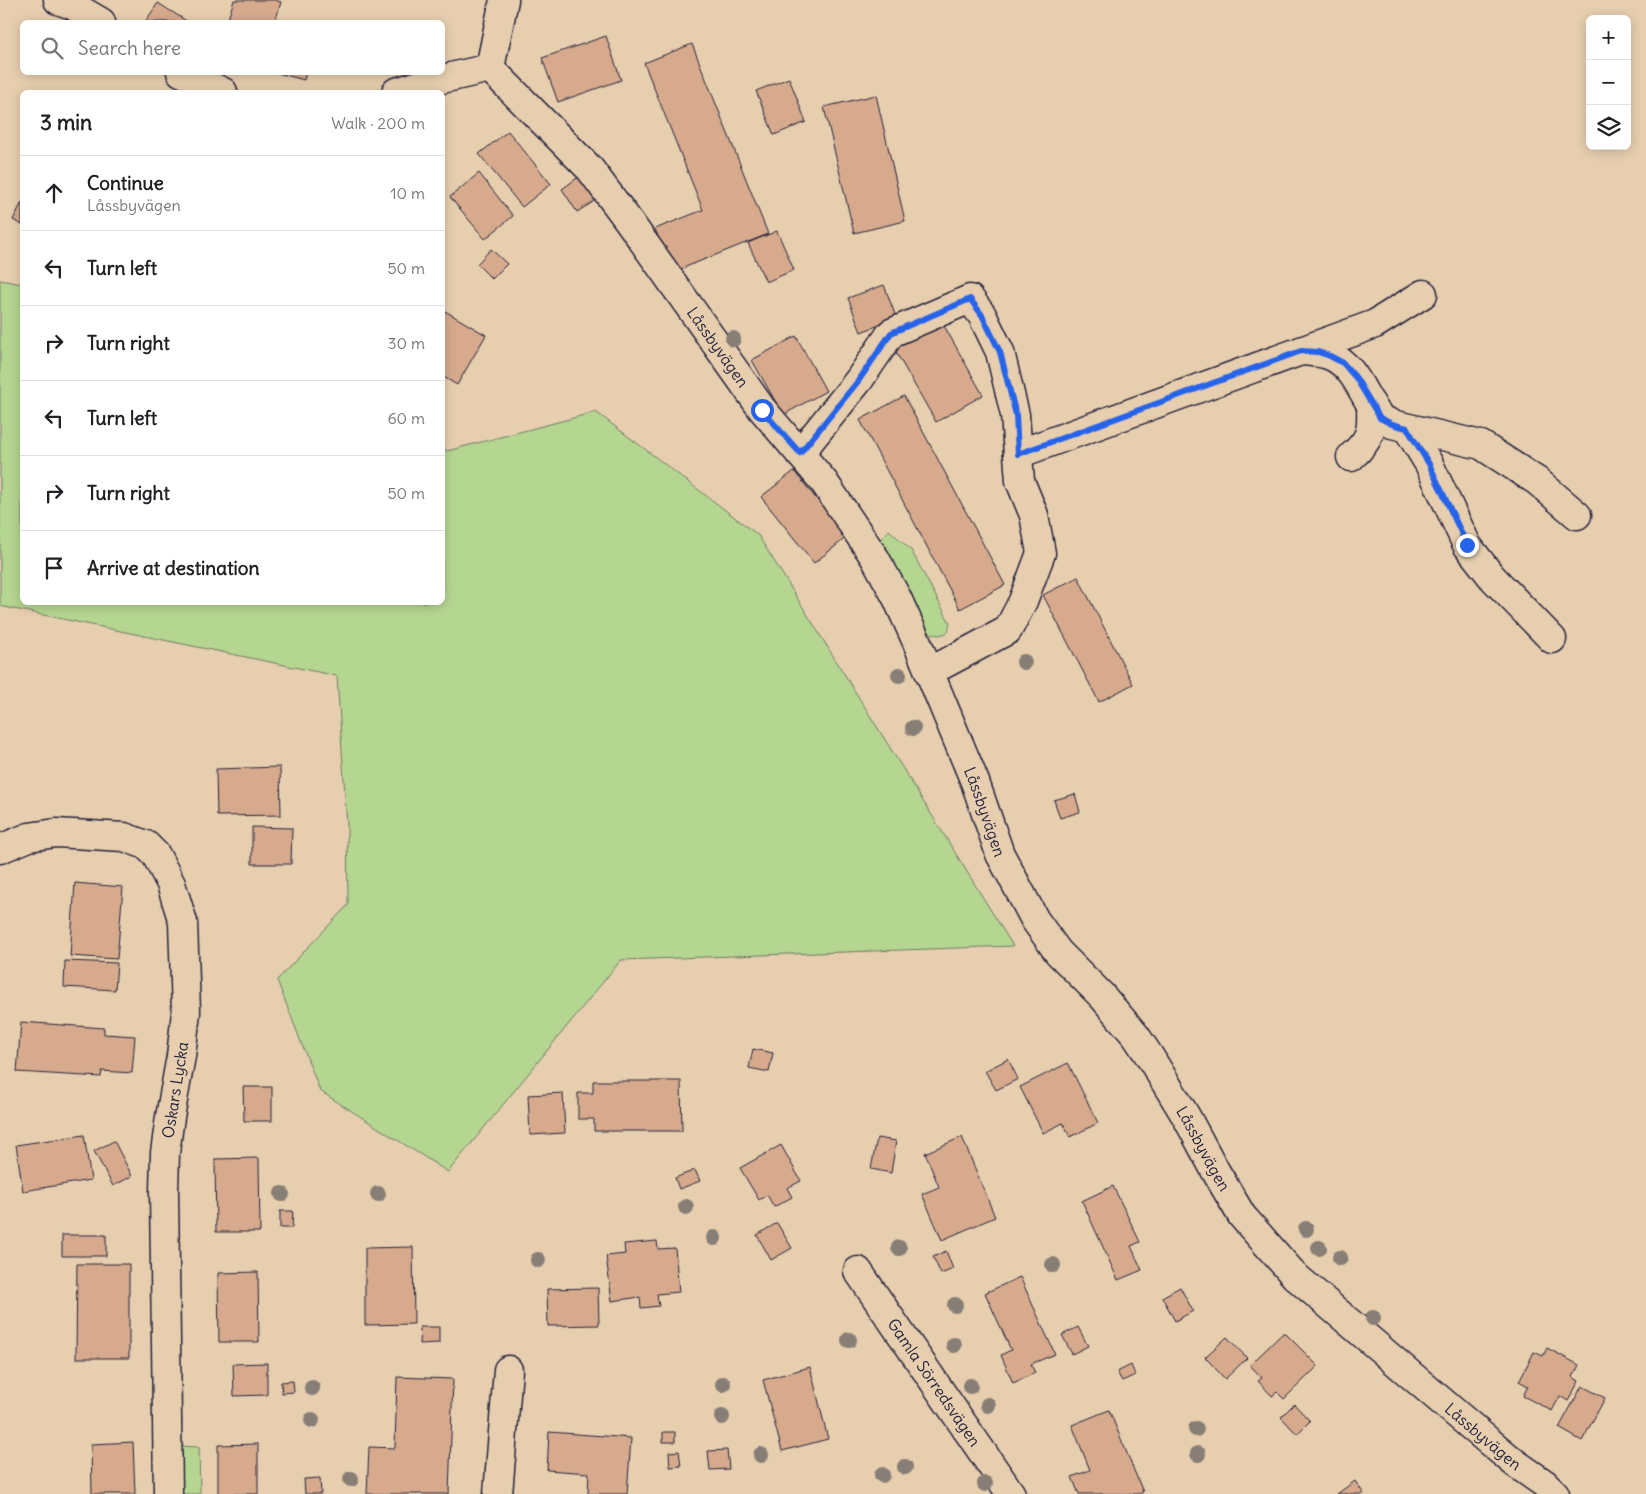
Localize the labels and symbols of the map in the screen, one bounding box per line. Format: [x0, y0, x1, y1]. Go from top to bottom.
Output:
street label: Låssbyvägen [683, 303, 753, 391]
route start [751, 399, 774, 422]
route end [1456, 534, 1479, 557]
street label: Låssbyvägen [960, 764, 1010, 859]
street label: Oskars Lycka [158, 1040, 192, 1140]
street label: Låssbyvägen [1172, 1102, 1235, 1195]
street label: Gamla Sörredsvägen [883, 1315, 985, 1450]
street label: Låssbyvägen [1441, 1398, 1525, 1474]

